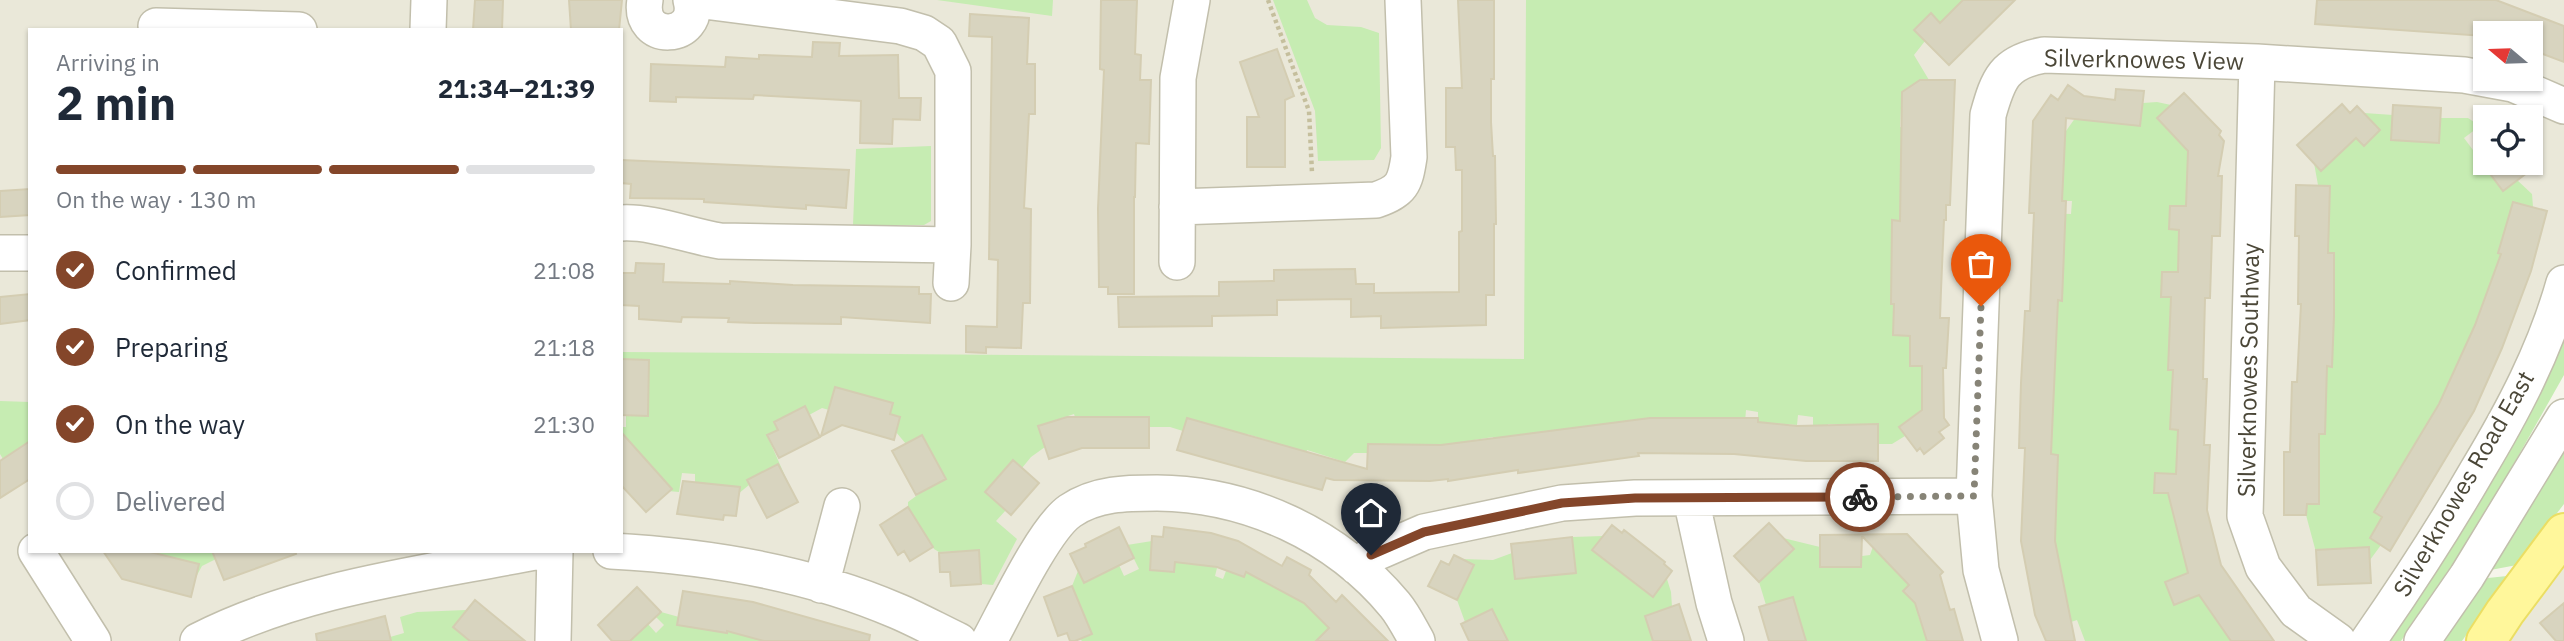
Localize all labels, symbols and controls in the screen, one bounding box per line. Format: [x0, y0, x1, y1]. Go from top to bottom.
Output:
north arrow [2473, 21, 2543, 91]
map controls [2473, 21, 2543, 175]
street label: Silverknowes View [2044, 41, 2244, 77]
text: Arriving in [56, 47, 160, 77]
text: 21:34–21:39 [438, 71, 595, 105]
text: 2 min [56, 73, 176, 133]
button: locate [2473, 105, 2543, 175]
text: On the way · 130 m [56, 184, 256, 214]
pin [1951, 234, 2011, 306]
street label: Silverknowes Southway [2230, 243, 2266, 497]
icon: bag [1962, 245, 2000, 283]
icon: check [56, 251, 94, 289]
text: Confirmed [115, 253, 237, 287]
text: 21:08 [533, 255, 595, 285]
icon: check [56, 328, 94, 366]
text: Preparing [115, 330, 228, 364]
text: 21:18 [533, 332, 595, 362]
street label: Silverknowes Road East [2385, 365, 2541, 602]
icon: check [56, 405, 94, 443]
text: On the way [115, 407, 245, 441]
text: 21:30 [533, 409, 595, 439]
courier [1825, 462, 1895, 532]
icon: bike [1841, 478, 1879, 516]
pin [1341, 483, 1401, 555]
text: Delivered [115, 484, 226, 518]
icon: home [1352, 494, 1390, 532]

